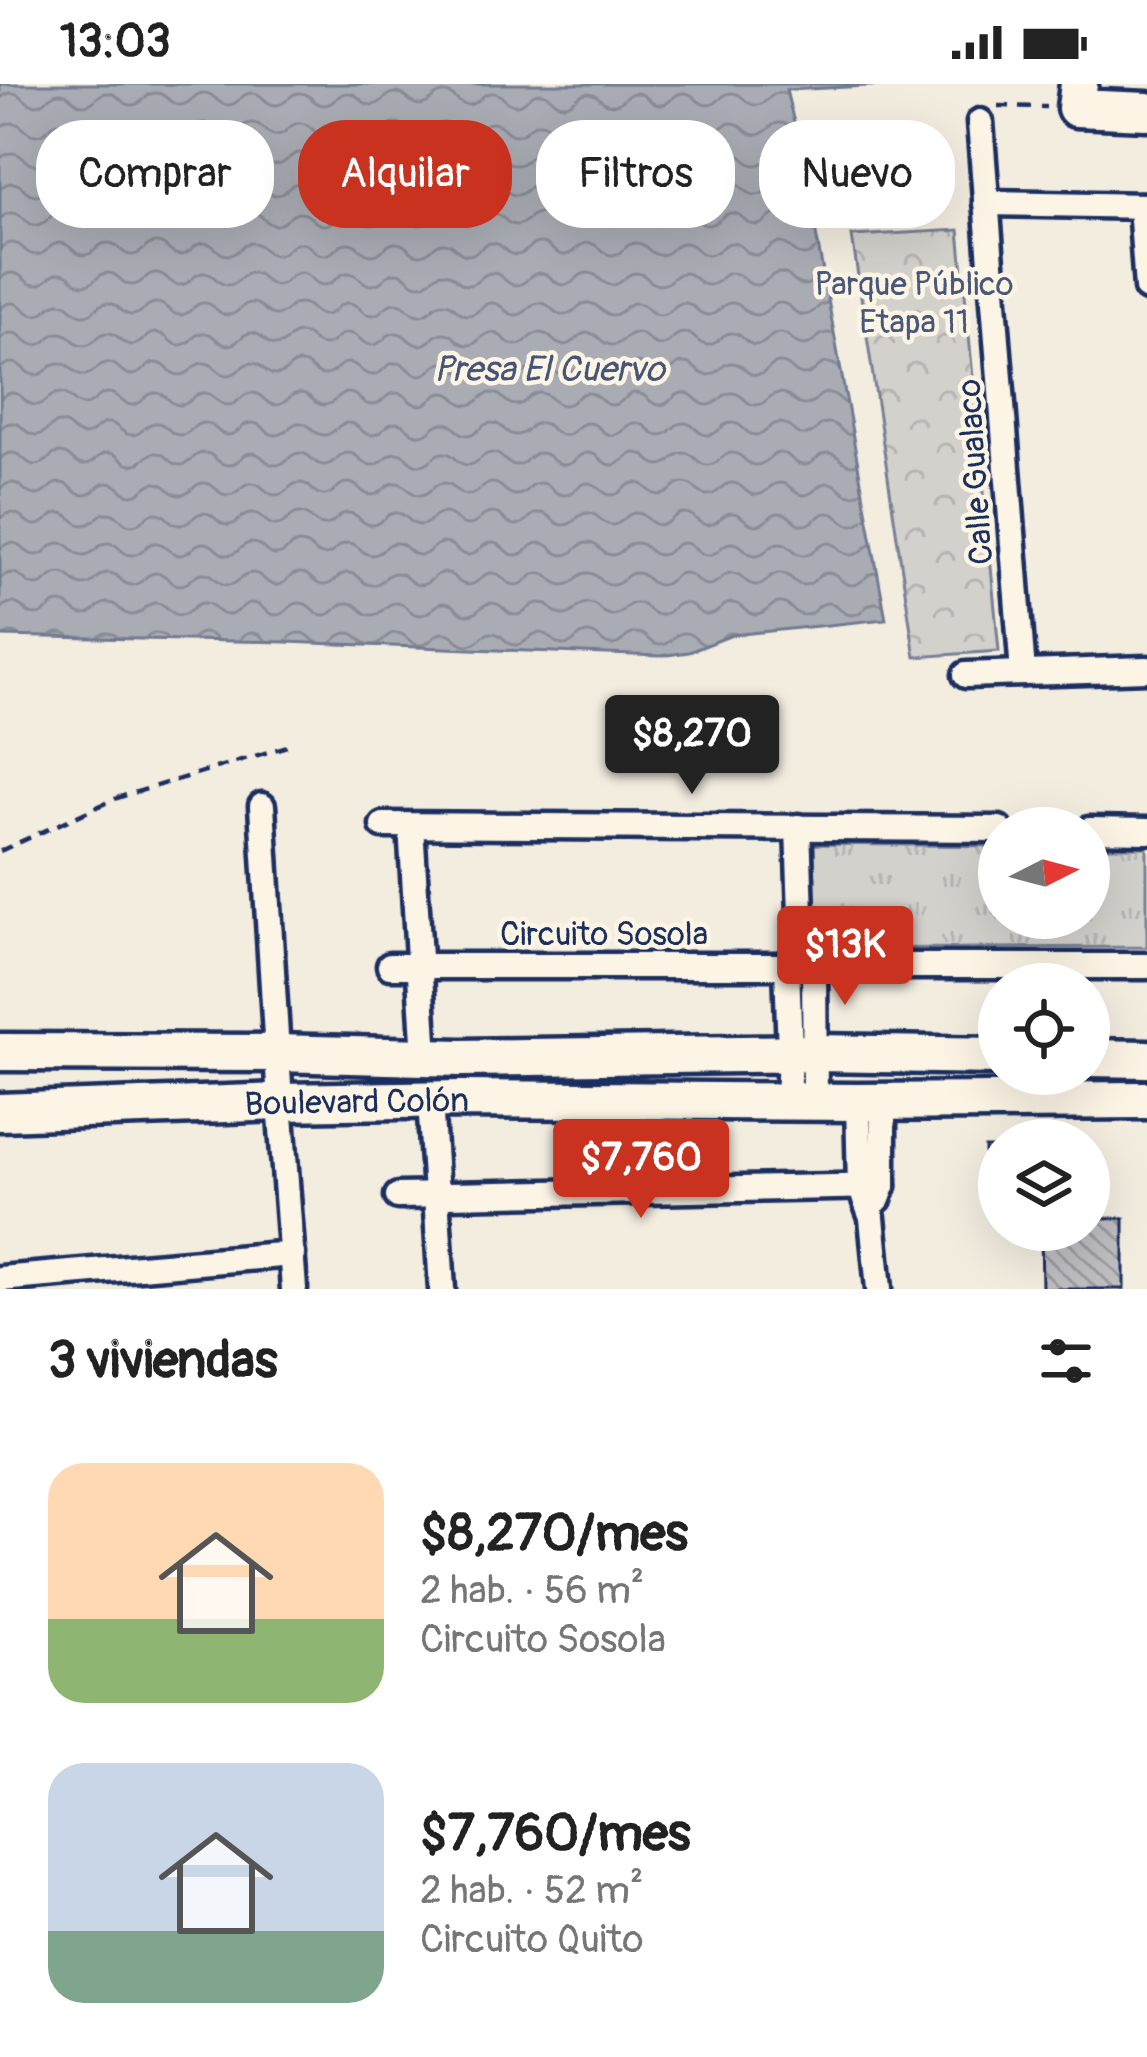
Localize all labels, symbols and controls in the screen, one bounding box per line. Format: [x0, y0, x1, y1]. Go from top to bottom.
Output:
text: 13:03 [60, 14, 171, 70]
chip: Comprar [36, 120, 274, 228]
chip: Alquilar [298, 120, 512, 228]
chip: Filtros [536, 120, 735, 228]
chip: Nuevo [759, 120, 955, 228]
park label: Parque Público Etapa 11 [814, 264, 1014, 343]
water label: Presa El Cuervo [433, 347, 667, 392]
street label: Calle Gualaco [949, 378, 1002, 566]
pin: $8,270 [594, 695, 790, 797]
text: $8,270 [632, 709, 752, 758]
north arrow [978, 807, 1110, 939]
map controls [978, 807, 1110, 1251]
pin: $13K [774, 906, 916, 1008]
street label: Circuito Sosola [500, 914, 708, 955]
text: $13K [804, 920, 886, 969]
button: locate [978, 963, 1110, 1095]
street label: Boulevard Colón [244, 1080, 469, 1125]
pin: $7,760 [543, 1119, 739, 1221]
button: layers [978, 1119, 1110, 1251]
text: $7,760 [580, 1133, 702, 1182]
icon: filters [1033, 1328, 1099, 1394]
text: 3 viviendas [48, 1329, 278, 1393]
text: $8,270/mes [420, 1502, 688, 1566]
icon: home [144, 1511, 288, 1655]
text: 2 hab. · 56 m² [420, 1566, 644, 1615]
text: Circuito Sosola [420, 1615, 666, 1664]
text: $7,760/mes [420, 1802, 691, 1866]
icon: home [144, 1811, 288, 1955]
text: 2 hab. · 52 m² [420, 1866, 643, 1915]
text: Circuito Quito [420, 1915, 643, 1964]

